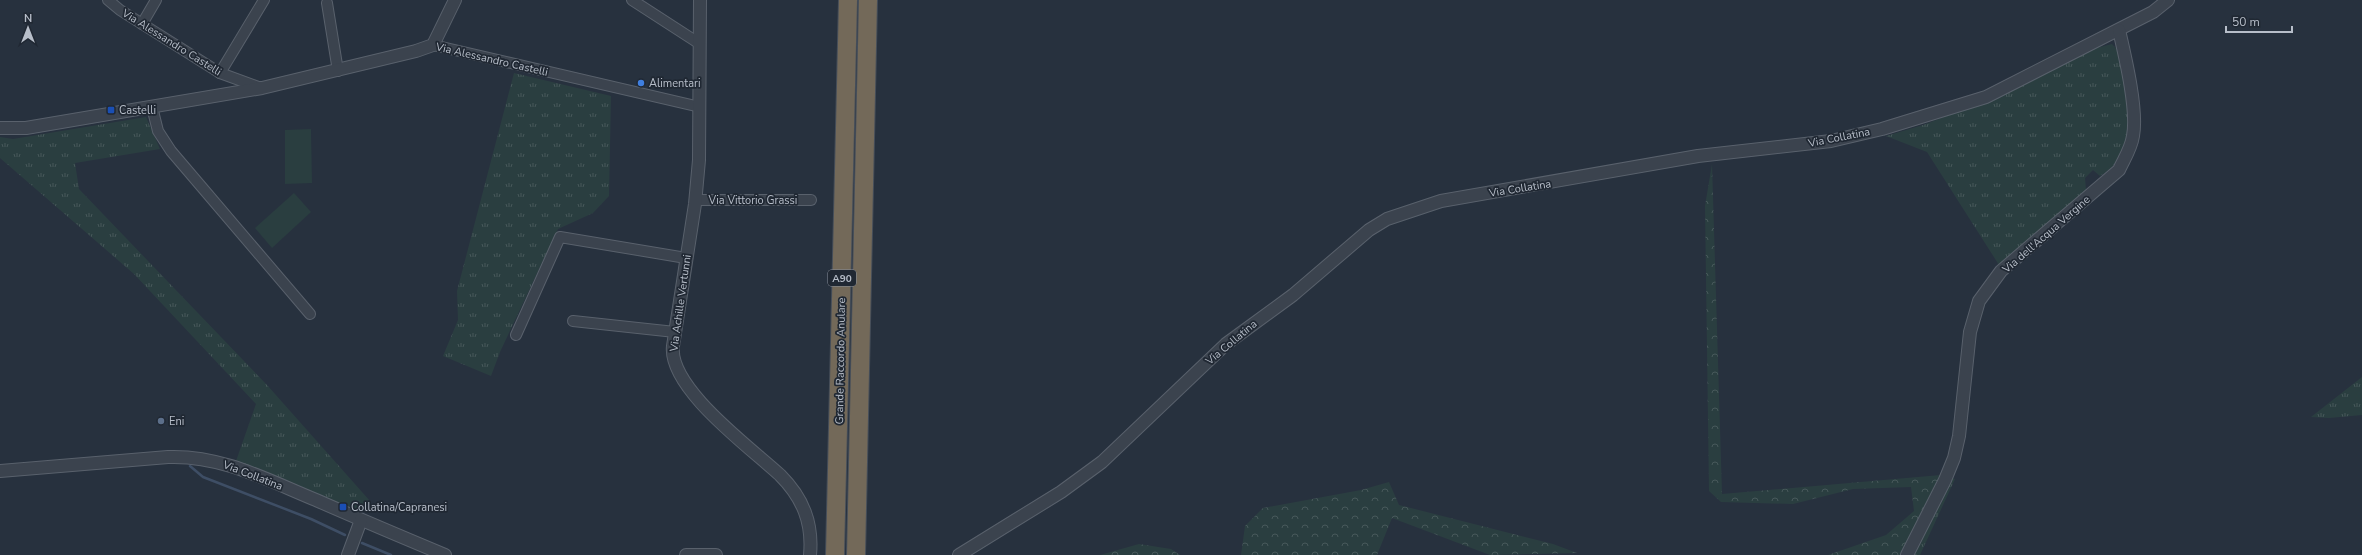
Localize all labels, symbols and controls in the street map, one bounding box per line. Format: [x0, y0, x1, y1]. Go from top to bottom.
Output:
street label: Via Alessandro Castelli [118, 5, 224, 79]
north arrow [8, 8, 48, 48]
scale bar [2226, 8, 2292, 34]
text: N [24, 11, 32, 26]
text: 50 m [2232, 14, 2260, 30]
street label: Via Alessandro Castelli [433, 39, 549, 80]
place label: Alimentari [649, 76, 701, 91]
marker: Alimentari [636, 78, 646, 88]
place label: Castelli [119, 103, 156, 118]
marker: Castelli [106, 105, 116, 115]
street label: Via Collatina [1806, 124, 1871, 151]
street label: Via Collatina [1487, 176, 1552, 201]
street label: Via dell'Acqua Vergine [1999, 192, 2093, 277]
street label: Via Vittorio Grassi [708, 193, 797, 208]
street label: Via Achille Vertunni [666, 254, 695, 354]
road number: A90 [828, 270, 856, 286]
street label: Grande Raccordo Anulare [832, 297, 849, 425]
street label: Via Collatina [1202, 316, 1260, 369]
place label: Eni [169, 414, 184, 429]
marker: Eni [156, 416, 166, 426]
street label: Via Collatina [220, 457, 285, 494]
place label: Collatina/Capranesi [351, 500, 447, 515]
marker: Collatina/Capranesi [338, 502, 348, 512]

